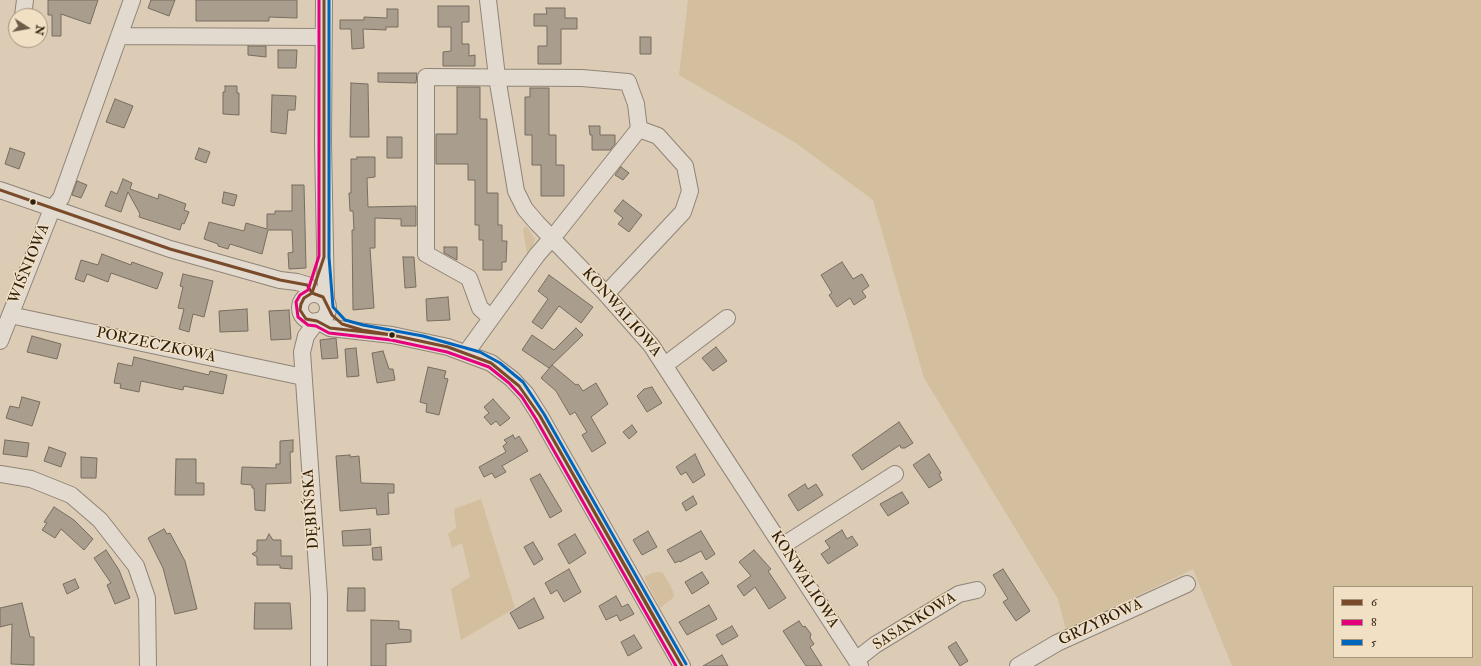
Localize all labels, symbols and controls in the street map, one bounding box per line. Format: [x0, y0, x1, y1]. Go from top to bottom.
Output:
north arrow [8, 8, 48, 48]
text: N [32, 24, 47, 36]
unlabelled marker [28, 197, 38, 207]
street label: WIŚNIOWA [6, 221, 54, 307]
street label: KONWALIOWA [577, 265, 665, 361]
street label: PORZECZKOWA [95, 325, 217, 367]
unlabelled marker [387, 330, 397, 340]
street label: DĘBIŃSKA [300, 468, 324, 550]
street label: KONWALIOWA [766, 528, 842, 632]
legend [1333, 586, 1473, 658]
street label: SASANKOWA [870, 589, 960, 655]
text: 6 [1371, 595, 1377, 610]
street label: GRZYBOWA [1056, 596, 1146, 650]
text: 8 [1371, 615, 1377, 630]
text: 5 [1371, 635, 1376, 650]

